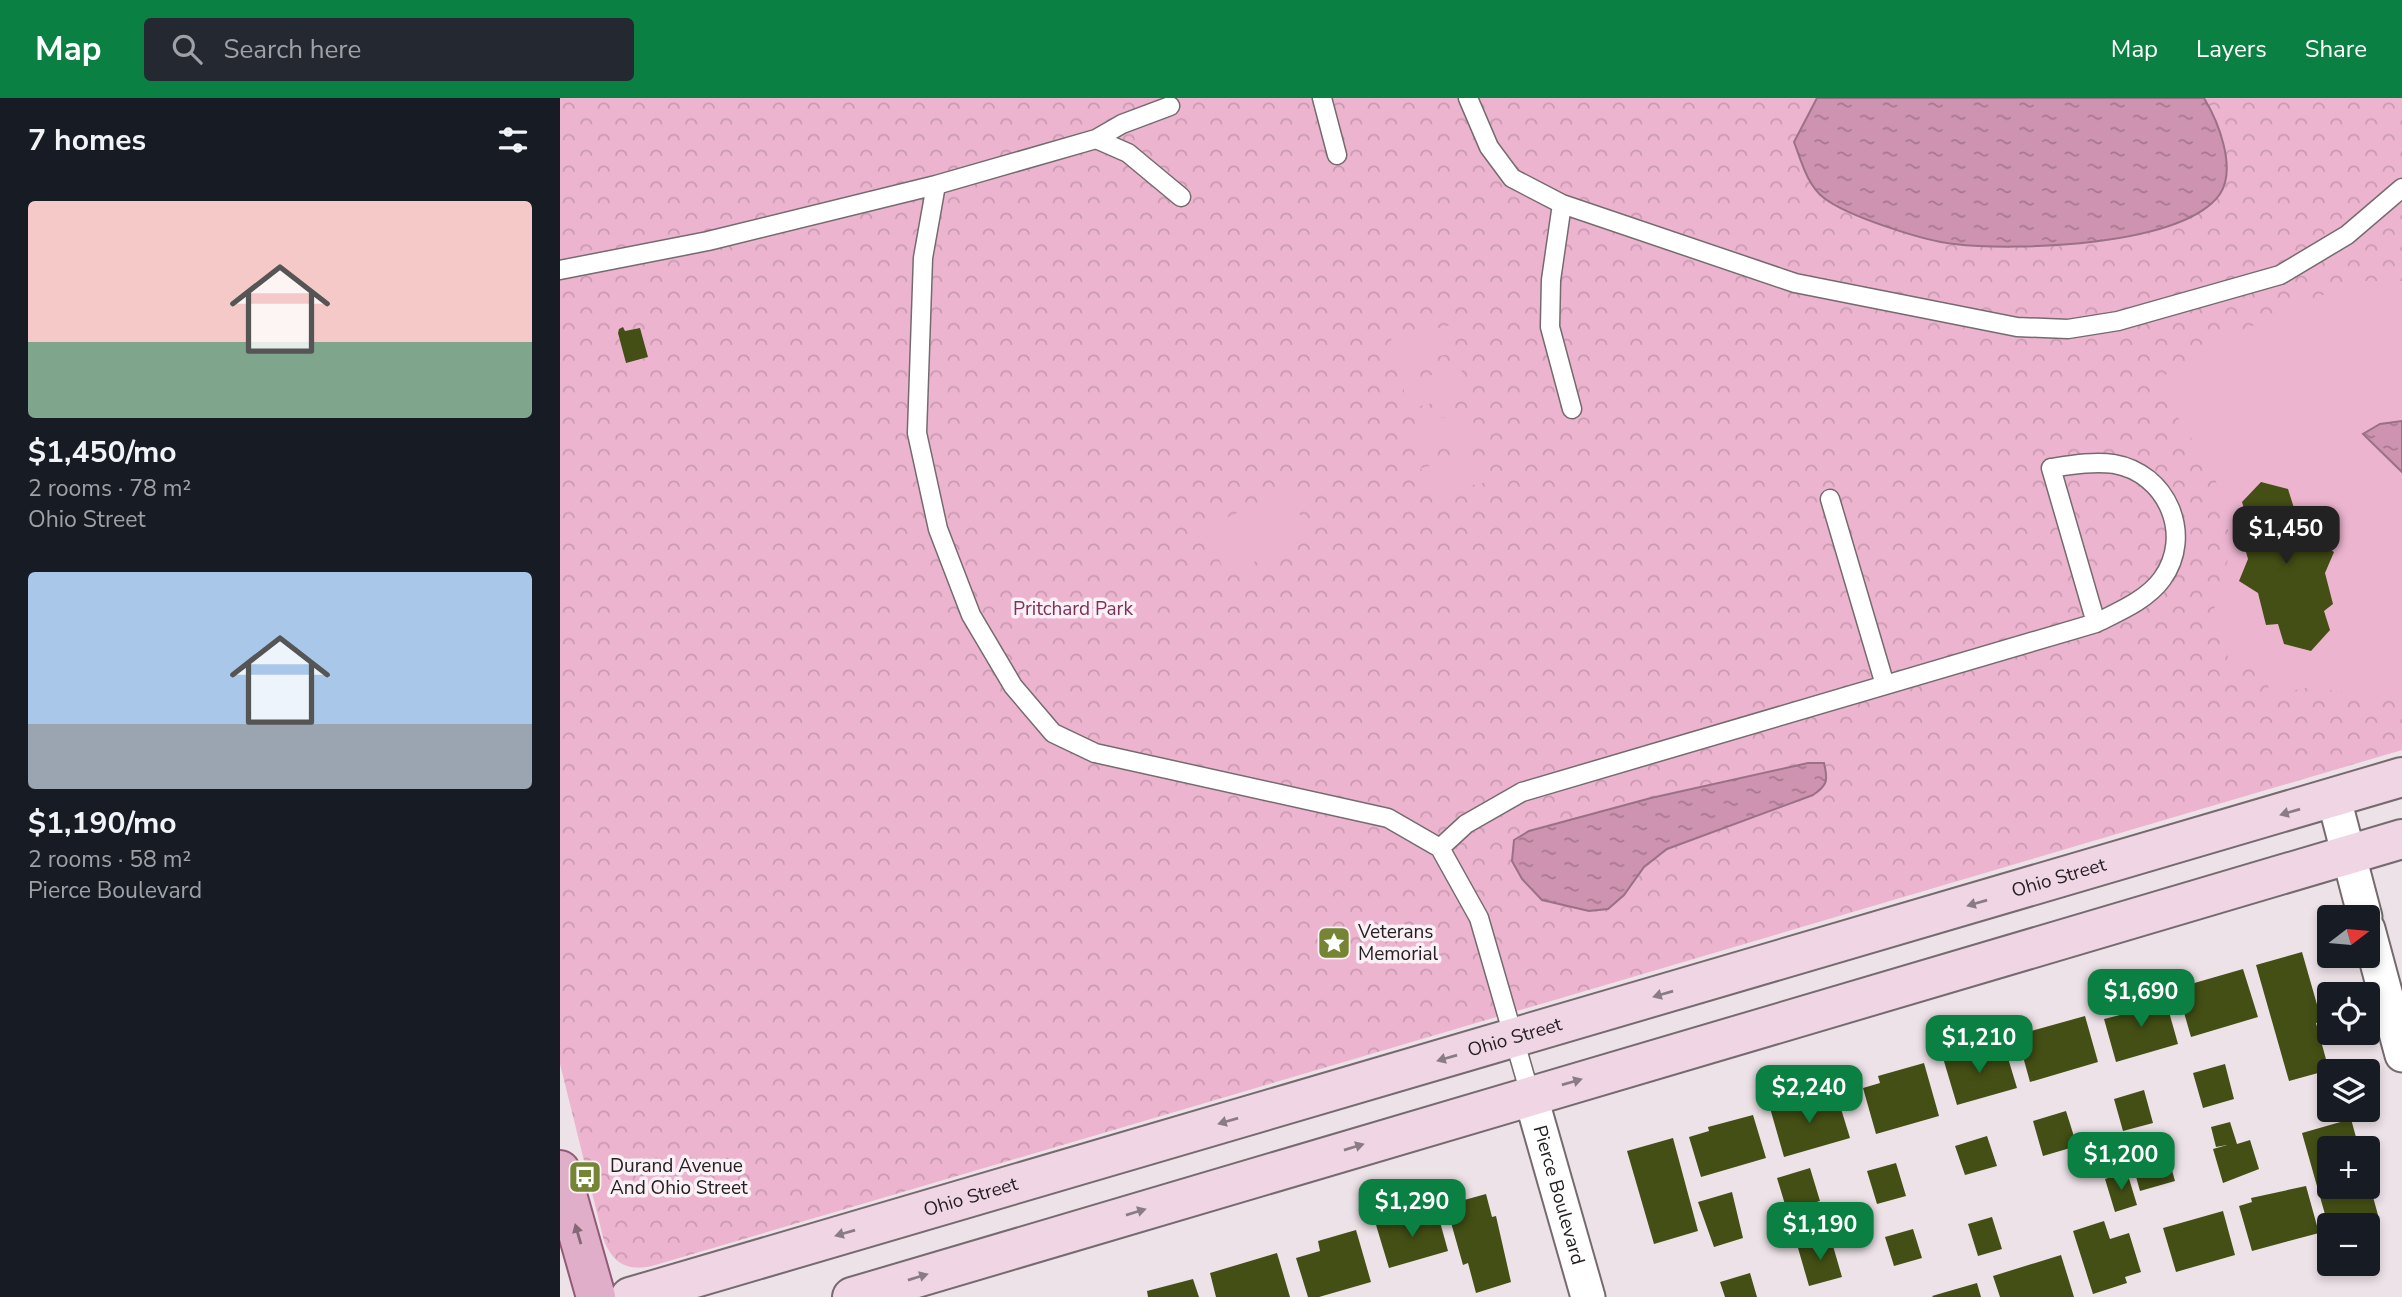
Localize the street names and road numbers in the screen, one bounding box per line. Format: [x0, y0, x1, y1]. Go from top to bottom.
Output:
street label: Ohio Street [2008, 851, 2109, 904]
street label: Ohio Street [1464, 1011, 1565, 1064]
street label: Pierce Boulevard [1527, 1122, 1591, 1268]
street label: Ohio Street [920, 1171, 1021, 1223]

